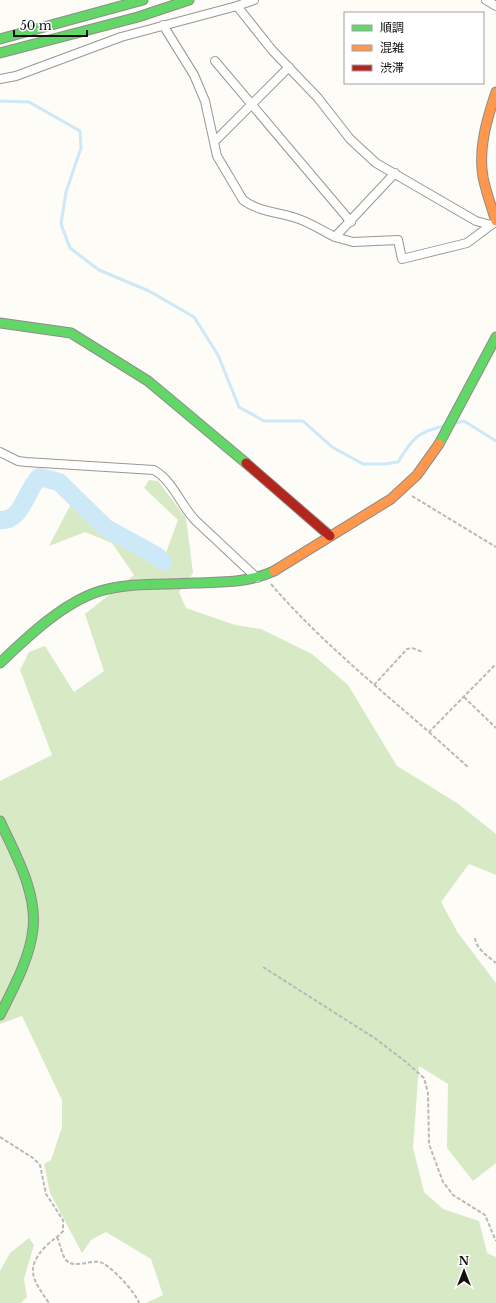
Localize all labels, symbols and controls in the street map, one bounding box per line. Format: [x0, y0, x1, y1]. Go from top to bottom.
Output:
scale bar [14, 12, 87, 38]
legend [344, 12, 484, 84]
text: 50 m [20, 18, 52, 33]
text: 順調 [380, 20, 404, 35]
text: 混雑 [380, 40, 404, 55]
text: 渋滞 [380, 60, 404, 75]
north arrow [444, 1251, 484, 1291]
text: N [459, 1254, 470, 1268]

